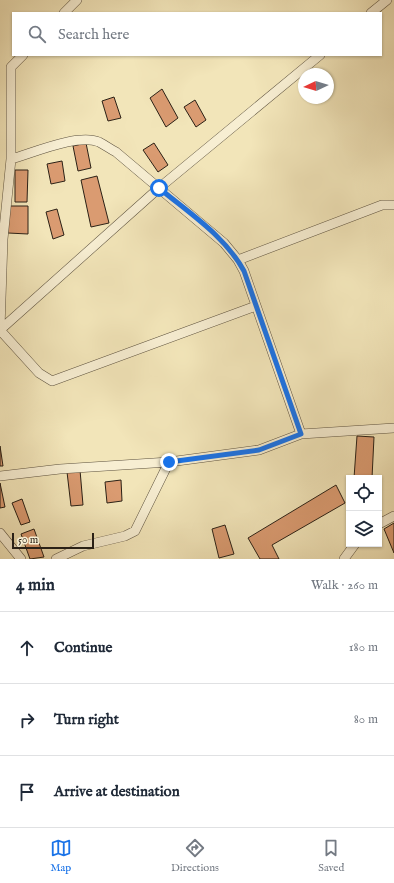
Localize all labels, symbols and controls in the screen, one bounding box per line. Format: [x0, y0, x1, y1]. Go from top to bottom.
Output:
search box [12, 12, 382, 56]
icon: search [26, 23, 48, 45]
text: Search here [58, 25, 129, 44]
north arrow [298, 68, 334, 104]
route start [150, 179, 168, 197]
route end [160, 453, 178, 471]
map controls [346, 475, 382, 547]
button: locate [346, 475, 382, 511]
button: layers [346, 511, 382, 547]
scale bar [12, 531, 94, 550]
text: 50 m [18, 533, 38, 547]
text: 4 min [16, 575, 55, 596]
text: Walk · 260 m [311, 577, 378, 594]
icon: ahead [16, 637, 38, 659]
text: Continue [54, 638, 112, 657]
text: 180 m [349, 639, 378, 656]
icon: right [16, 709, 38, 731]
text: Turn right [54, 710, 119, 729]
text: 80 m [354, 711, 378, 728]
icon: arrive [16, 781, 38, 803]
text: Arrive at destination [54, 782, 180, 801]
tab: Map [50, 837, 72, 875]
tab: Directions [171, 837, 219, 875]
tab: Saved [318, 837, 344, 875]

